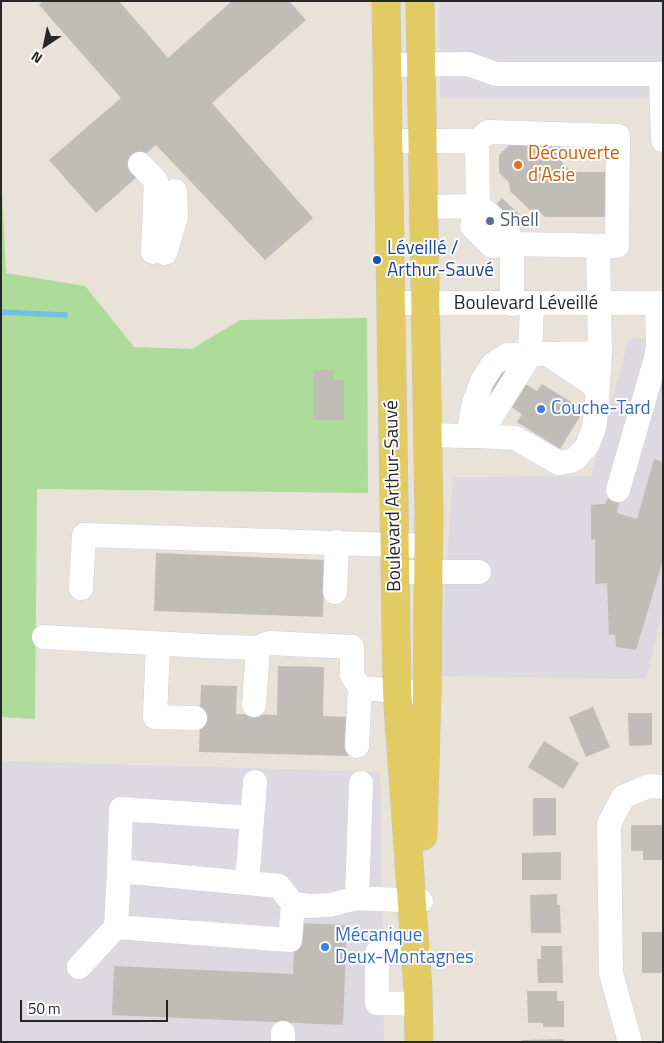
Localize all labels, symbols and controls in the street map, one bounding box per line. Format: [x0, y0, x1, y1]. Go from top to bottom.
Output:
north arrow [20, 20, 70, 70]
text: N [26, 46, 46, 69]
place label: Découverte d'Asie [528, 143, 620, 187]
marker: Découverte d'Asie [512, 159, 524, 171]
place label: Shell [500, 210, 539, 232]
marker: Shell [484, 215, 496, 227]
place label: Léveillé / Arthur-Sauvé [387, 238, 494, 282]
marker: Léveillé / Arthur-Sauvé [371, 254, 383, 266]
street label: Boulevard Léveillé [454, 293, 598, 315]
place label: Couche-Tard [551, 398, 651, 420]
street label: Boulevard Arthur-Sauvé [381, 400, 407, 592]
marker: Couche-Tard [535, 403, 547, 415]
place label: Mécanique Deux-Montagnes [335, 925, 474, 969]
marker: Mécanique Deux-Montagnes [319, 941, 331, 953]
scale bar [22, 990, 170, 1022]
text: 50 m [28, 997, 61, 1020]

